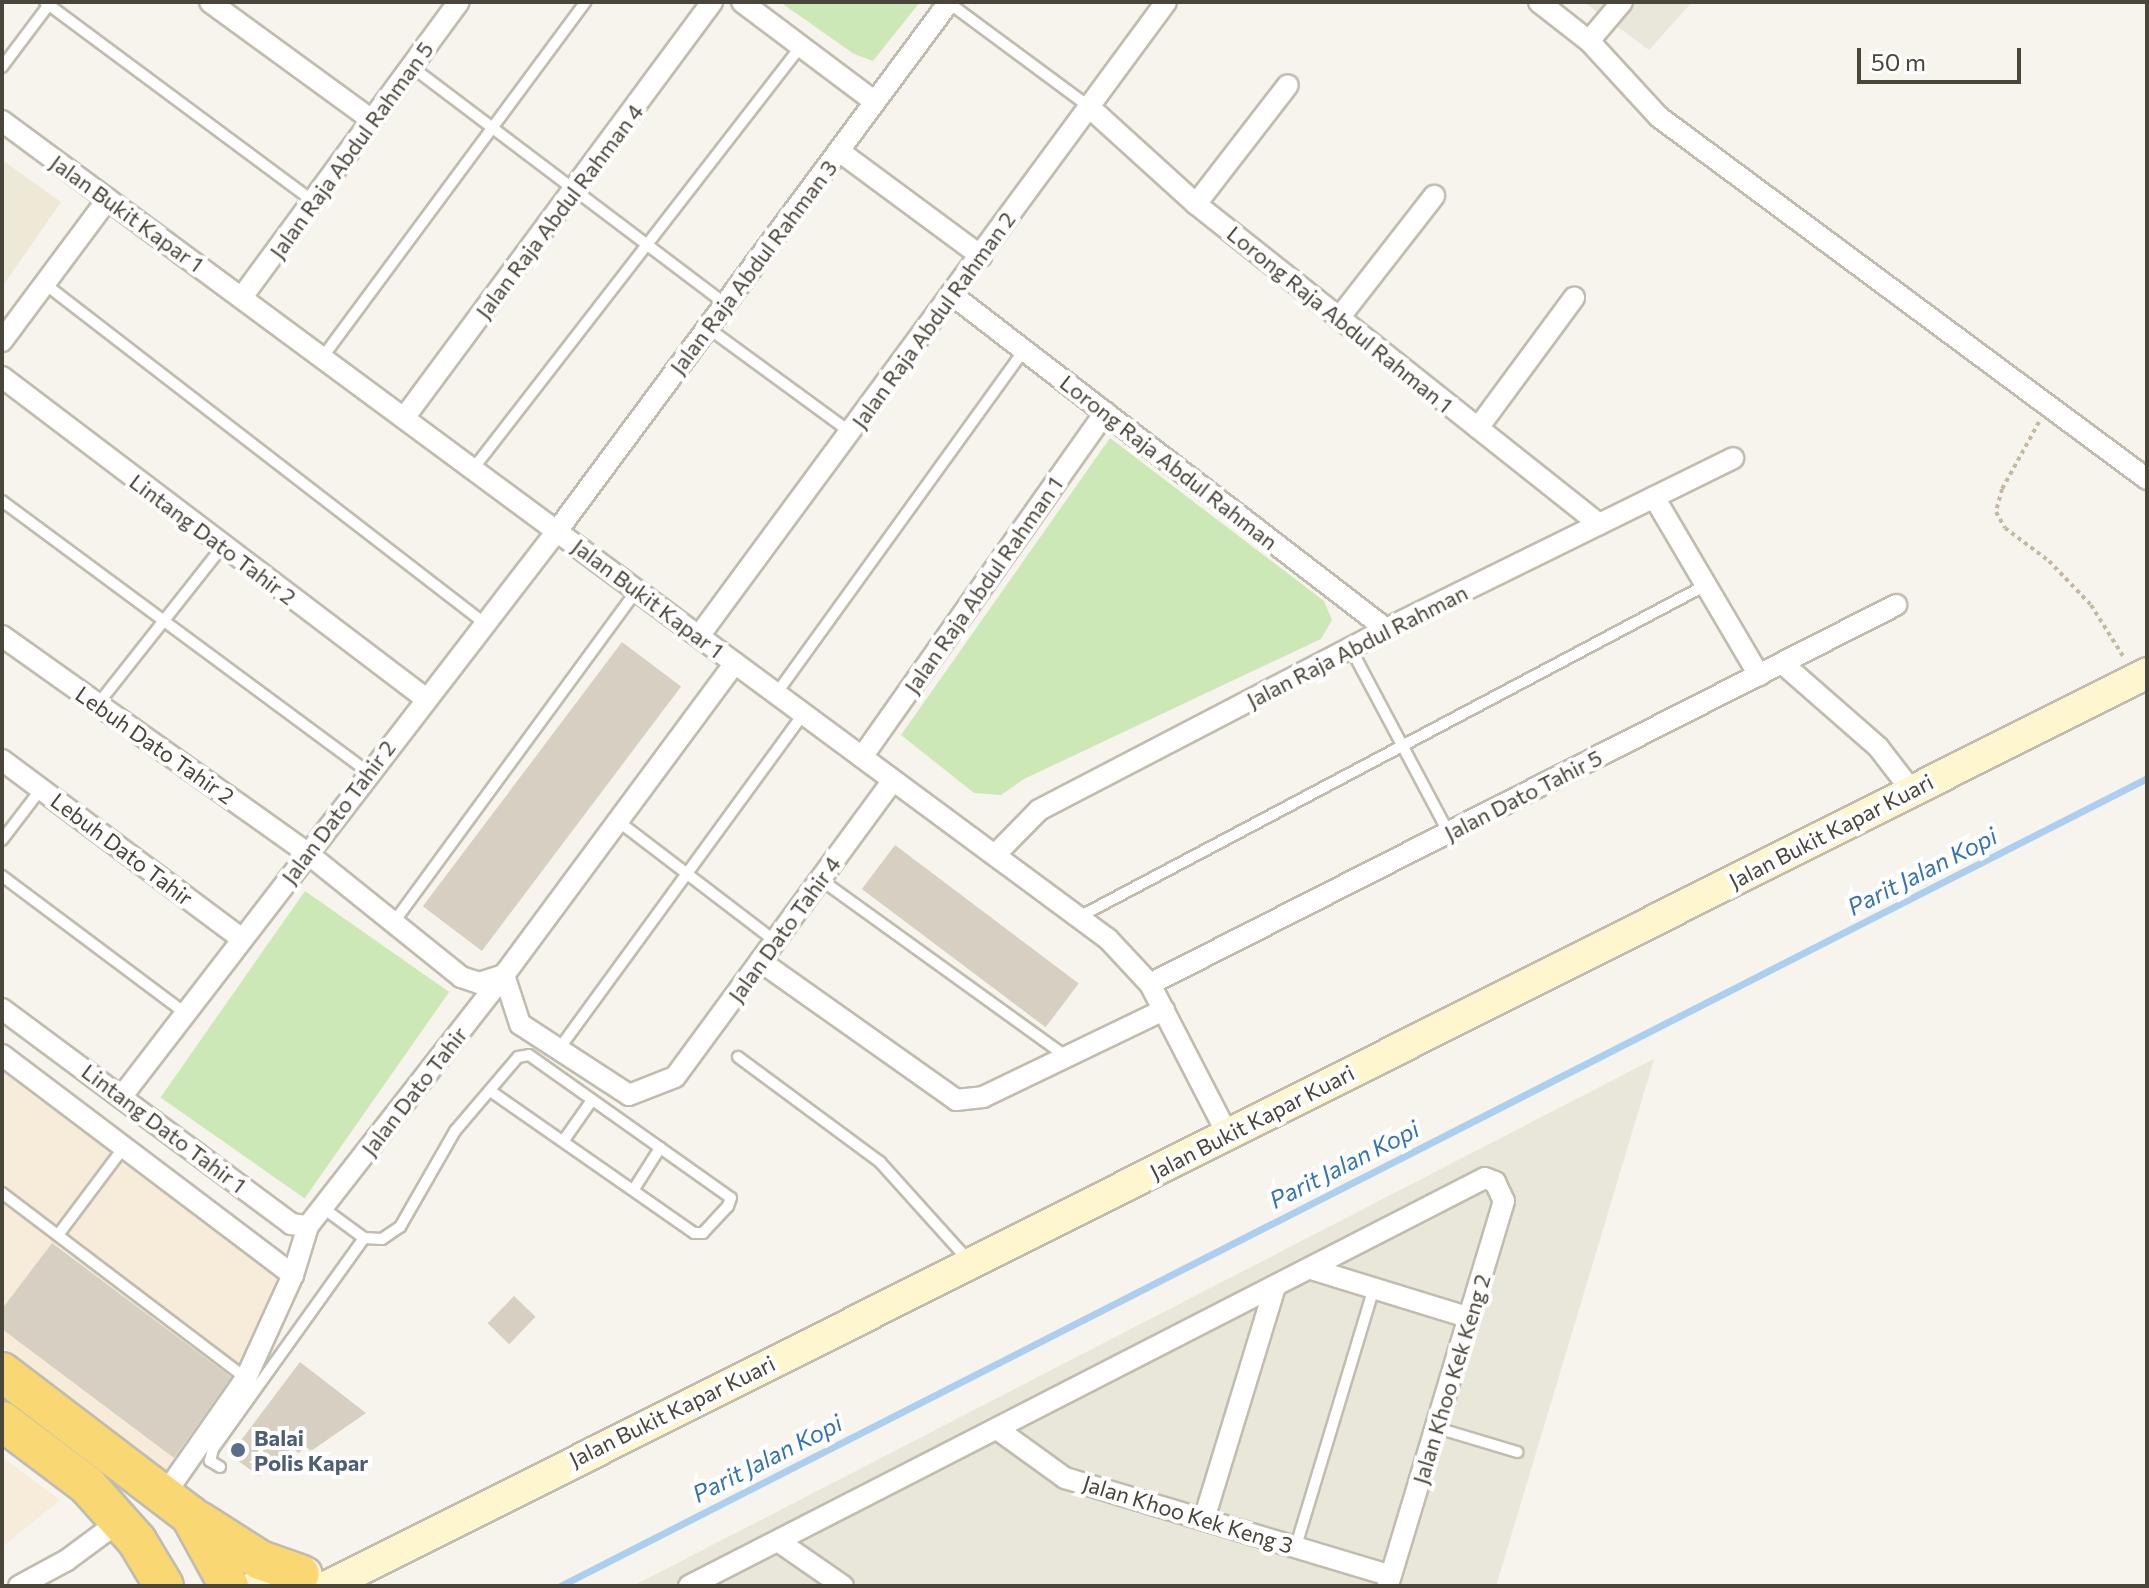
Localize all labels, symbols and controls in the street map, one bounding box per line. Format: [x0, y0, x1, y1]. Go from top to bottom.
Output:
scale bar [1861, 32, 2025, 82]
street label: Jalan Raja Abdul Rahman 5 [264, 37, 438, 263]
text: 50 m [1871, 47, 1926, 76]
street label: Jalan Raja Abdul Rahman 4 [470, 99, 648, 323]
street label: Jalan Bukit Kapar 1 [45, 149, 209, 277]
street label: Jalan Raja Abdul Rahman 3 [664, 155, 842, 379]
street label: Jalan Raja Abdul Rahman 2 [846, 207, 1020, 433]
street label: Lorong Raja Abdul Rahman 1 [1222, 220, 1458, 418]
street label: Lorong Raja Abdul Rahman [1055, 369, 1283, 555]
street label: Lintang Dato Tahir 2 [125, 468, 301, 610]
street label: Jalan Raja Abdul Rahman 1 [898, 472, 1068, 698]
street label: Jalan Bukit Kapar 1 [567, 533, 729, 663]
street label: Jalan Raja Abdul Rahman [1242, 579, 1472, 713]
street label: Lebuh Dato Tahir 2 [71, 680, 239, 810]
street label: Jalan Dato Tahir 2 [275, 735, 401, 889]
street label: Jalan Dato Tahir 5 [1440, 744, 1606, 846]
street label: Jalan Bukit Kapar Kuari [1724, 768, 1938, 894]
street label: Lebuh Dato Tahir [46, 787, 198, 911]
water label: Parit Jalan Kopi [1842, 821, 2002, 921]
street label: Jalan Dato Tahir 4 [722, 851, 846, 1007]
street label: Jalan Dato Tahir [355, 1021, 473, 1161]
street label: Lintang Dato Tahir 1 [77, 1058, 251, 1198]
street label: Jalan Bukit Kapar Kuari [1145, 1059, 1359, 1185]
water label: Parit Jalan Kopi [1264, 1114, 1424, 1214]
street label: Jalan Khoo Kek Keng 2 [1407, 1271, 1495, 1487]
street label: Jalan Bukit Kapar Kuari [565, 1350, 779, 1472]
water label: Parit Jalan Kopi [687, 1408, 847, 1508]
place label: Balai Polis Kapar [254, 1424, 368, 1476]
marker: Balai Polis Kapar [229, 1441, 247, 1459]
street label: Jalan Khoo Kek Keng 3 [1080, 1469, 1296, 1559]

